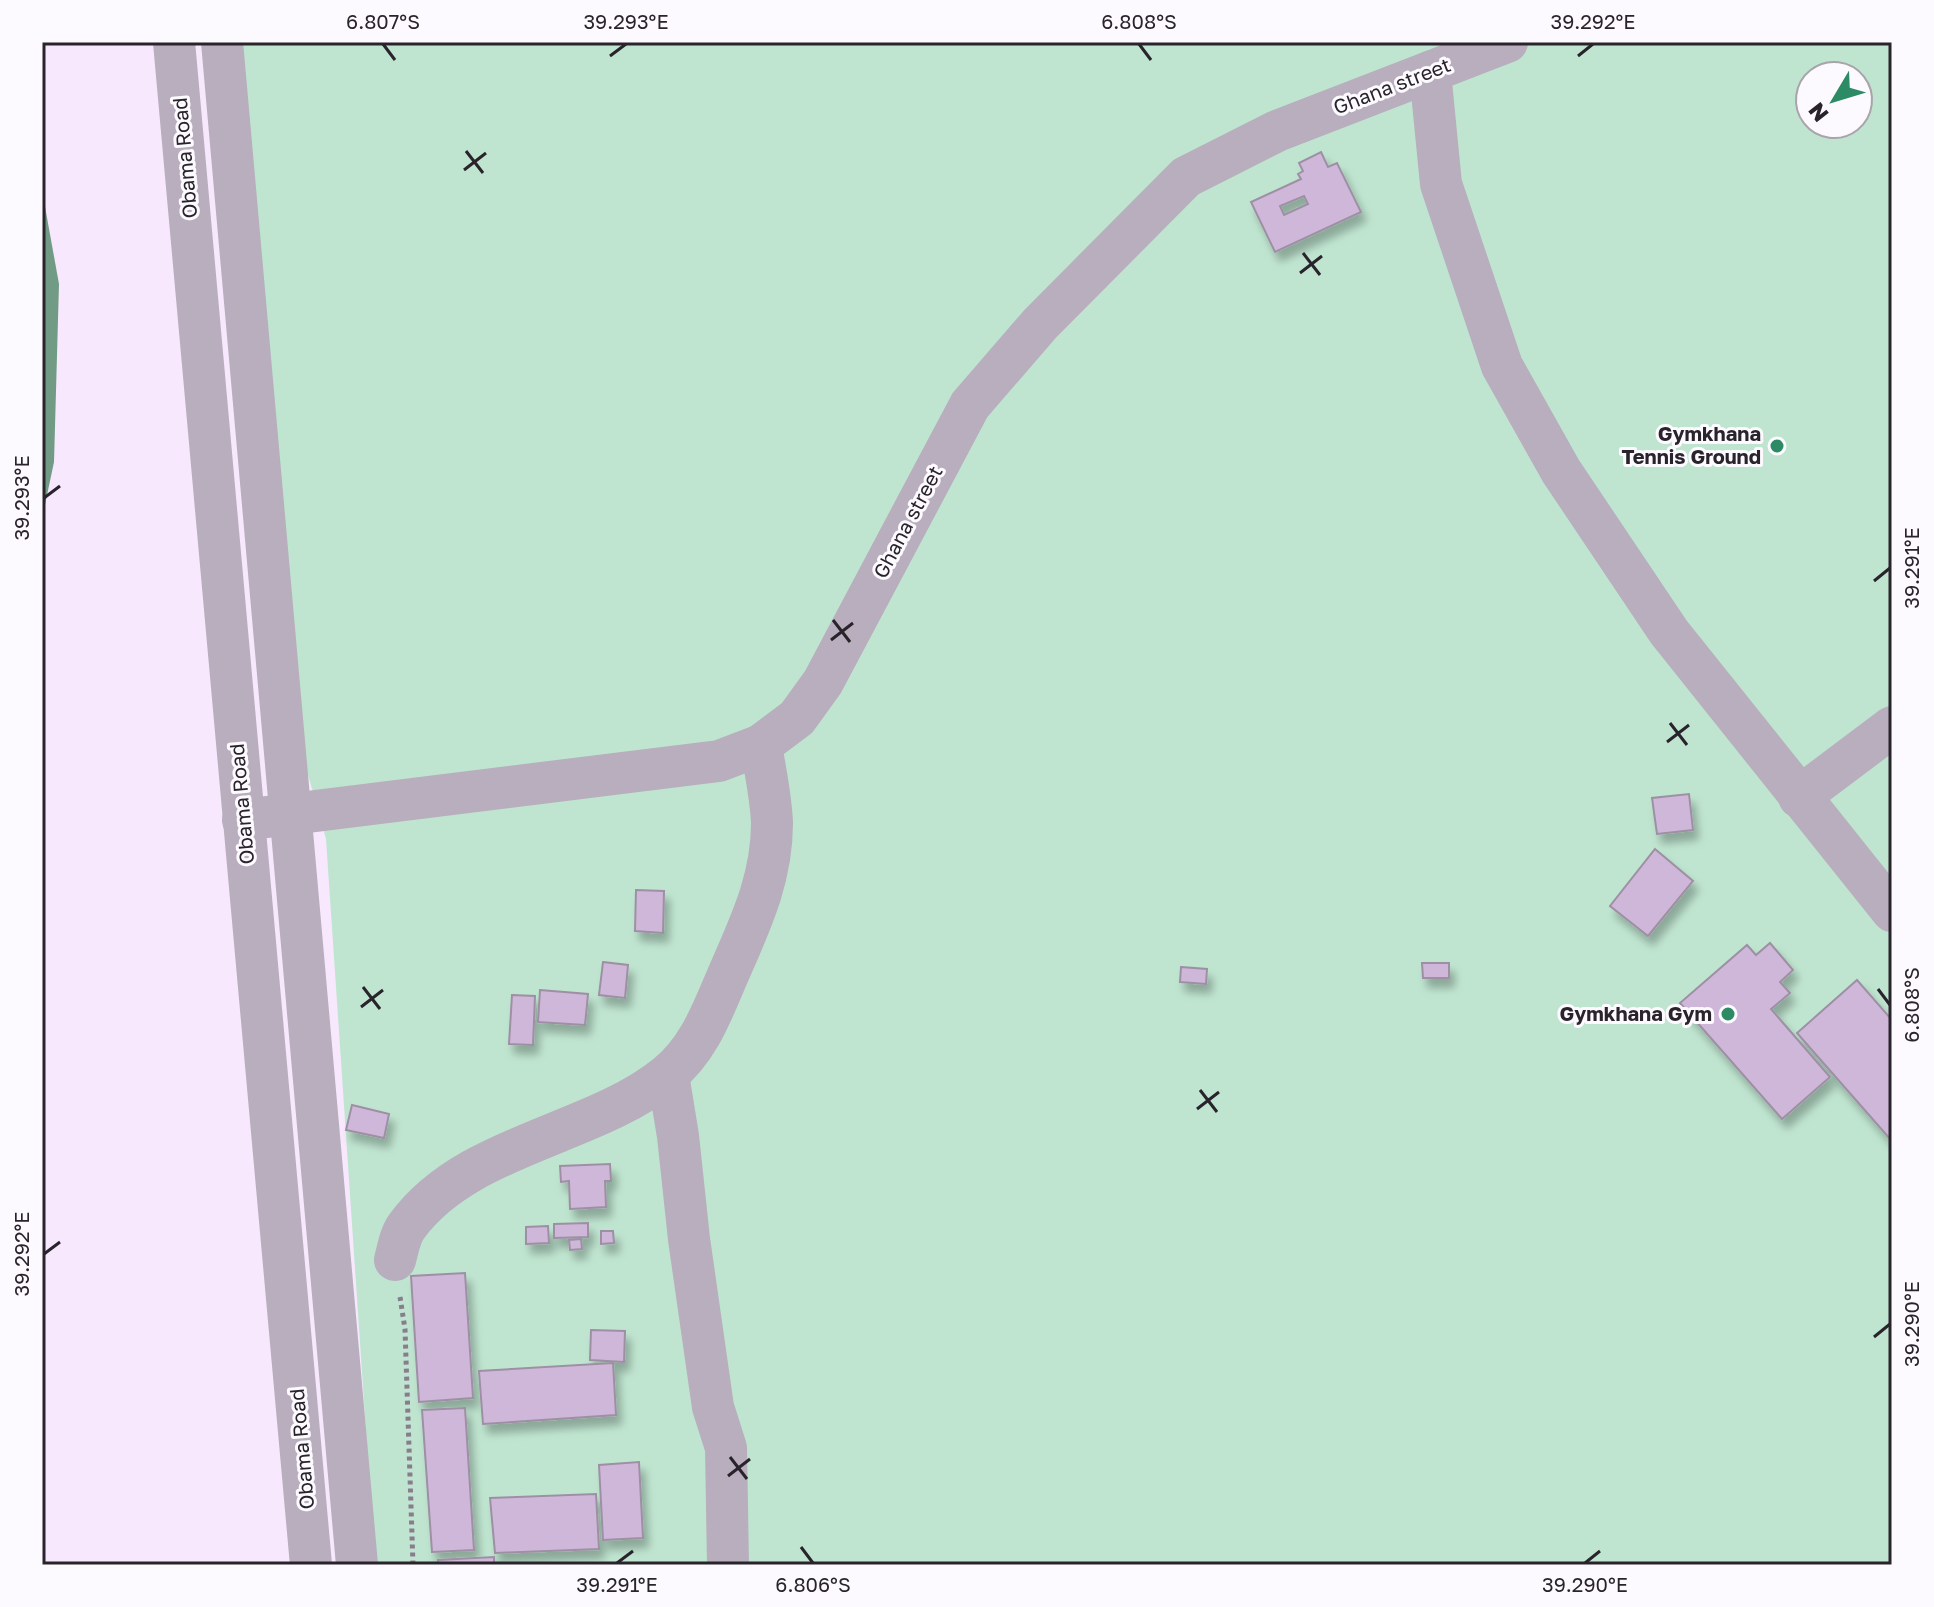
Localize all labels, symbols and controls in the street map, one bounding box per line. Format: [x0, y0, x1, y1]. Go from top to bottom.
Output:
text: 6.807°S [346, 9, 420, 33]
text: 39.293°E [583, 9, 669, 33]
text: 6.808°S [1101, 9, 1177, 33]
text: 39.292°E [1550, 9, 1636, 33]
street label: Ghana street [1330, 52, 1454, 118]
north arrow [1794, 60, 1874, 140]
street label: Obama Road [167, 97, 201, 220]
text: N [1802, 98, 1834, 128]
place label: Gymkhana Tennis Ground [1621, 421, 1761, 468]
marker: Gymkhana Tennis Ground [1768, 437, 1786, 455]
text: 39.293°E [9, 455, 33, 541]
street label: Ghana street [867, 461, 947, 582]
text: 39.291°E [1899, 527, 1923, 609]
street label: Obama Road [224, 743, 258, 866]
text: 6.808°S [1899, 967, 1923, 1043]
place label: Gymkhana Gym [1560, 1001, 1712, 1025]
marker: Gymkhana Gym [1719, 1005, 1737, 1023]
text: 39.292°E [9, 1211, 33, 1297]
text: 39.290°E [1899, 1281, 1923, 1367]
street label: Obama Road [284, 1388, 318, 1511]
text: 39.291°E [576, 1572, 658, 1596]
text: 6.806°S [775, 1572, 851, 1596]
text: 39.290°E [1542, 1572, 1628, 1596]

